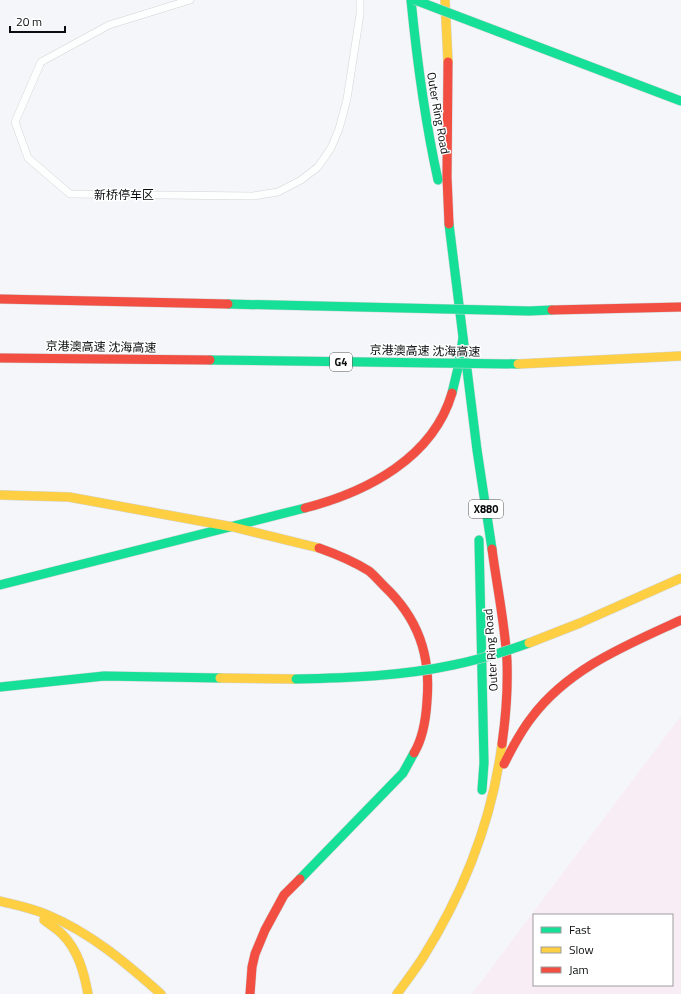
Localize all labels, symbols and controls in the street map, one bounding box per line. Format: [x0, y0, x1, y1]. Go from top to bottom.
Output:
scale bar [10, 8, 65, 34]
text: 20 m [16, 12, 42, 31]
street label: Outer Ring Road [422, 71, 455, 155]
street label: 新桥停车区 [94, 185, 154, 204]
street label: 京港澳高速 沈海高速 [46, 336, 156, 357]
street label: 京港澳高速 沈海高速 [370, 340, 480, 361]
road number: G4 [330, 353, 352, 371]
road number: X880 [469, 500, 503, 518]
street label: Outer Ring Road [478, 608, 503, 692]
legend [533, 914, 673, 986]
text: Fast [569, 920, 592, 939]
text: Slow [569, 940, 594, 959]
text: Jam [569, 960, 589, 979]

